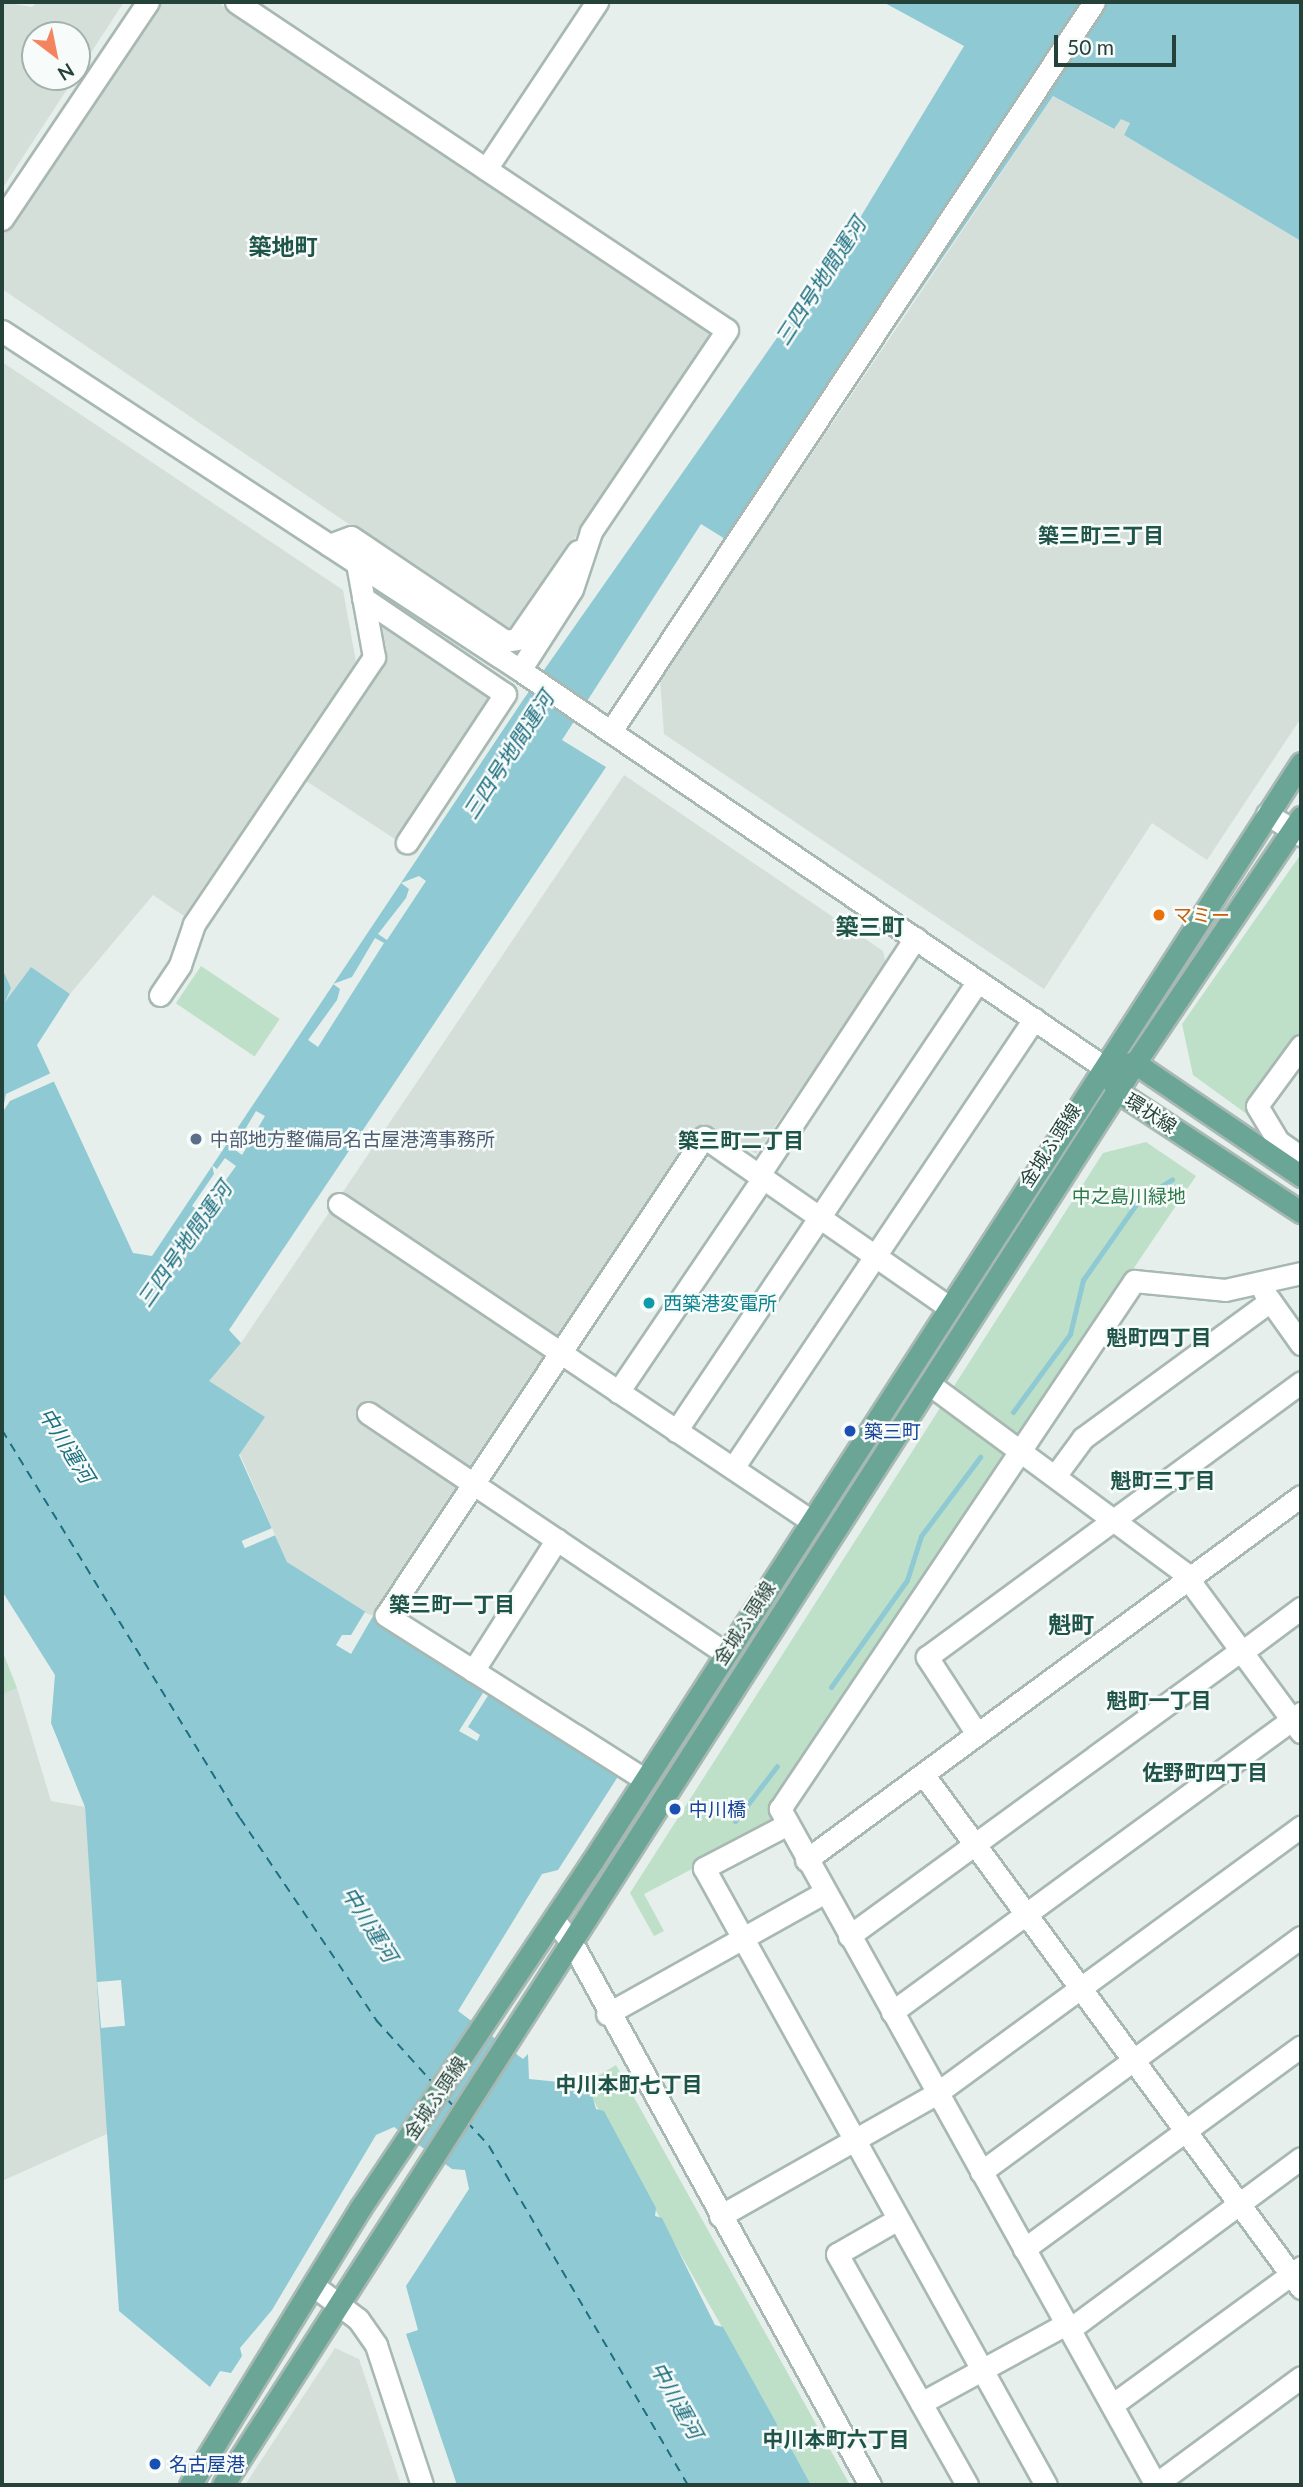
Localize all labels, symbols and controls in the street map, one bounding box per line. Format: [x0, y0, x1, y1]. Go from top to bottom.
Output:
north arrow [21, 21, 91, 91]
scale bar [1058, 21, 1180, 65]
text: 50 m [1067, 34, 1114, 59]
text: N [54, 59, 79, 86]
water label: 三四号地間運河 [769, 212, 871, 350]
district label: 築地町 [249, 232, 317, 260]
district label: 築三町三丁目 [1038, 522, 1164, 548]
water label: 三四号地間運河 [457, 686, 559, 824]
place label: マミー [1173, 904, 1230, 926]
marker: マミー [1151, 907, 1167, 923]
district label: 築三町 [836, 912, 904, 940]
street label: 環状線 [1121, 1088, 1181, 1138]
street label: 金城ふ頭線 [1015, 1099, 1085, 1191]
district label: 築三町二丁目 [678, 1127, 804, 1153]
place label: 中部地方整備局名古屋港湾事務所 [210, 1128, 495, 1150]
marker: 中部地方整備局名古屋港湾事務所 [188, 1131, 204, 1147]
water label: 三四号地間運河 [132, 1177, 236, 1311]
park label: 中之島川緑地 [1072, 1185, 1186, 1207]
place label: 西築港変電所 [663, 1292, 777, 1314]
marker: 西築港変電所 [641, 1295, 657, 1311]
district label: 魁町四丁目 [1107, 1324, 1211, 1350]
water label: 中川運河 [34, 1403, 100, 1487]
place label: 築三町 [864, 1420, 921, 1442]
marker: 築三町 [842, 1423, 858, 1439]
district label: 魁町三丁目 [1111, 1467, 1215, 1493]
street label: 金城ふ頭線 [709, 1577, 779, 1669]
district label: 築三町一丁目 [389, 1591, 515, 1617]
district label: 魁町 [1048, 1610, 1094, 1638]
district label: 魁町一丁目 [1107, 1687, 1211, 1713]
district label: 佐野町四丁目 [1142, 1759, 1268, 1785]
place label: 中川橋 [689, 1798, 746, 1820]
marker: 中川橋 [667, 1801, 683, 1817]
water label: 中川運河 [337, 1882, 403, 1966]
street label: 金城ふ頭線 [399, 2052, 471, 2144]
district label: 中川本町七丁目 [556, 2071, 702, 2097]
water label: 中川運河 [646, 2357, 708, 2443]
district label: 中川本町六丁目 [763, 2426, 909, 2452]
place label: 名古屋港 [169, 2453, 245, 2475]
marker: 名古屋港 [147, 2456, 163, 2472]

